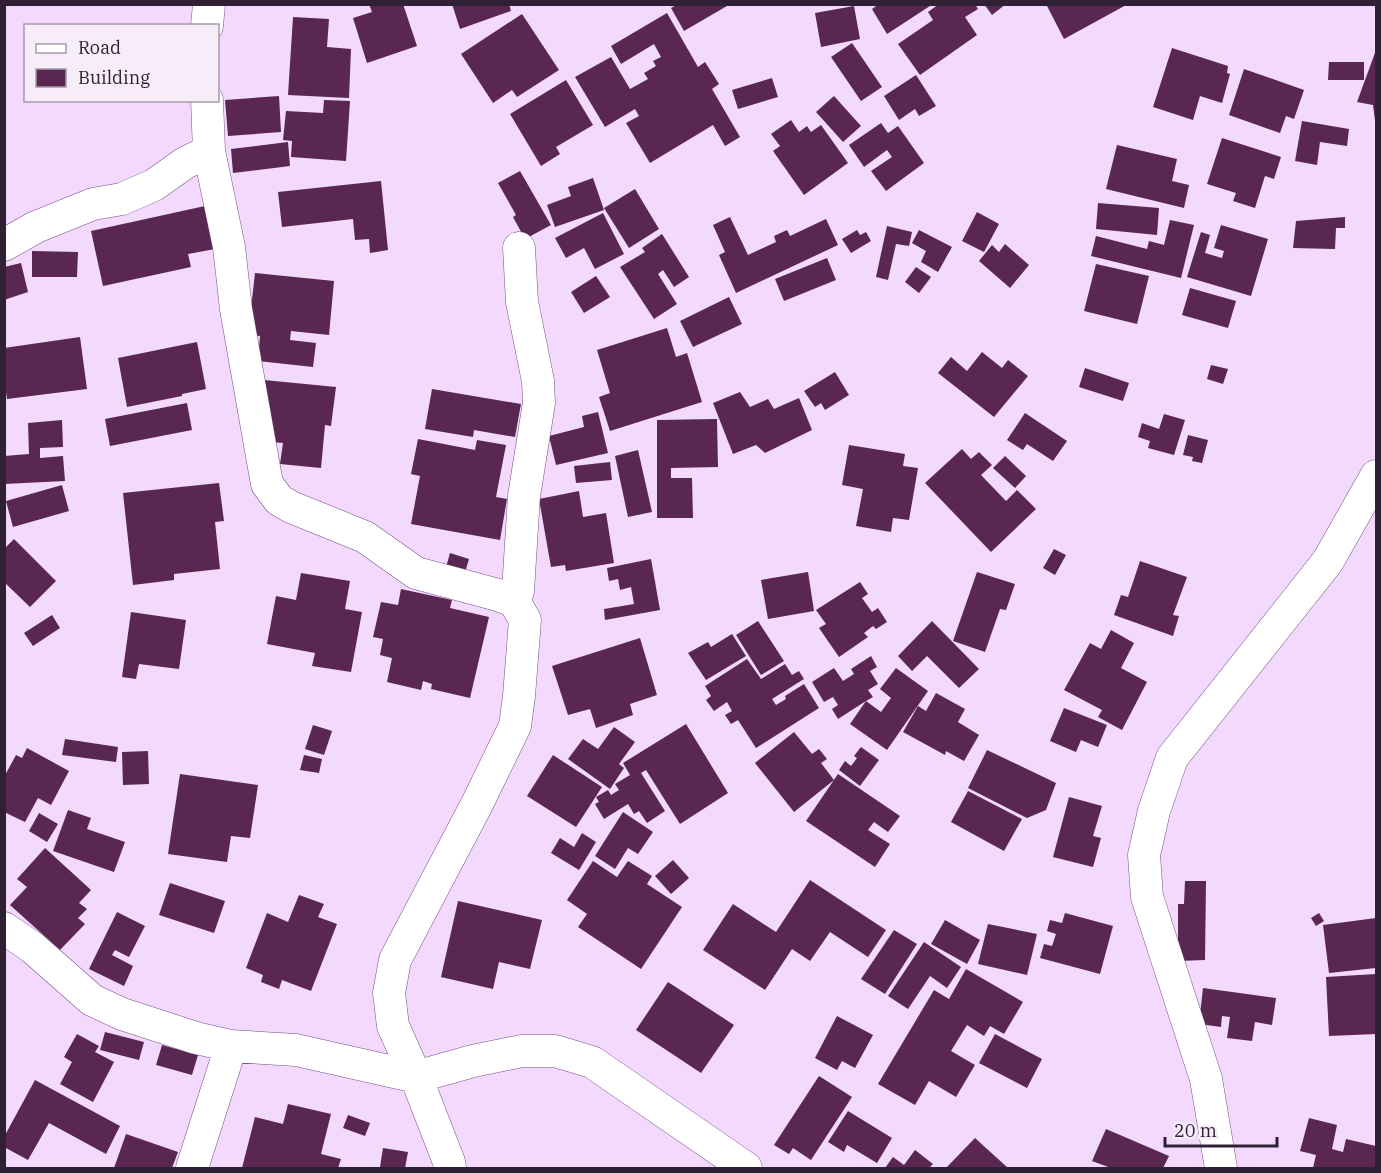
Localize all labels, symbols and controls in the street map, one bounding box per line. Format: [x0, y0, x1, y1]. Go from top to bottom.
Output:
legend [24, 24, 219, 102]
text: Road [78, 36, 121, 59]
text: Building [78, 66, 150, 89]
scale bar [1165, 1110, 1278, 1148]
text: 20 m [1174, 1119, 1217, 1142]

